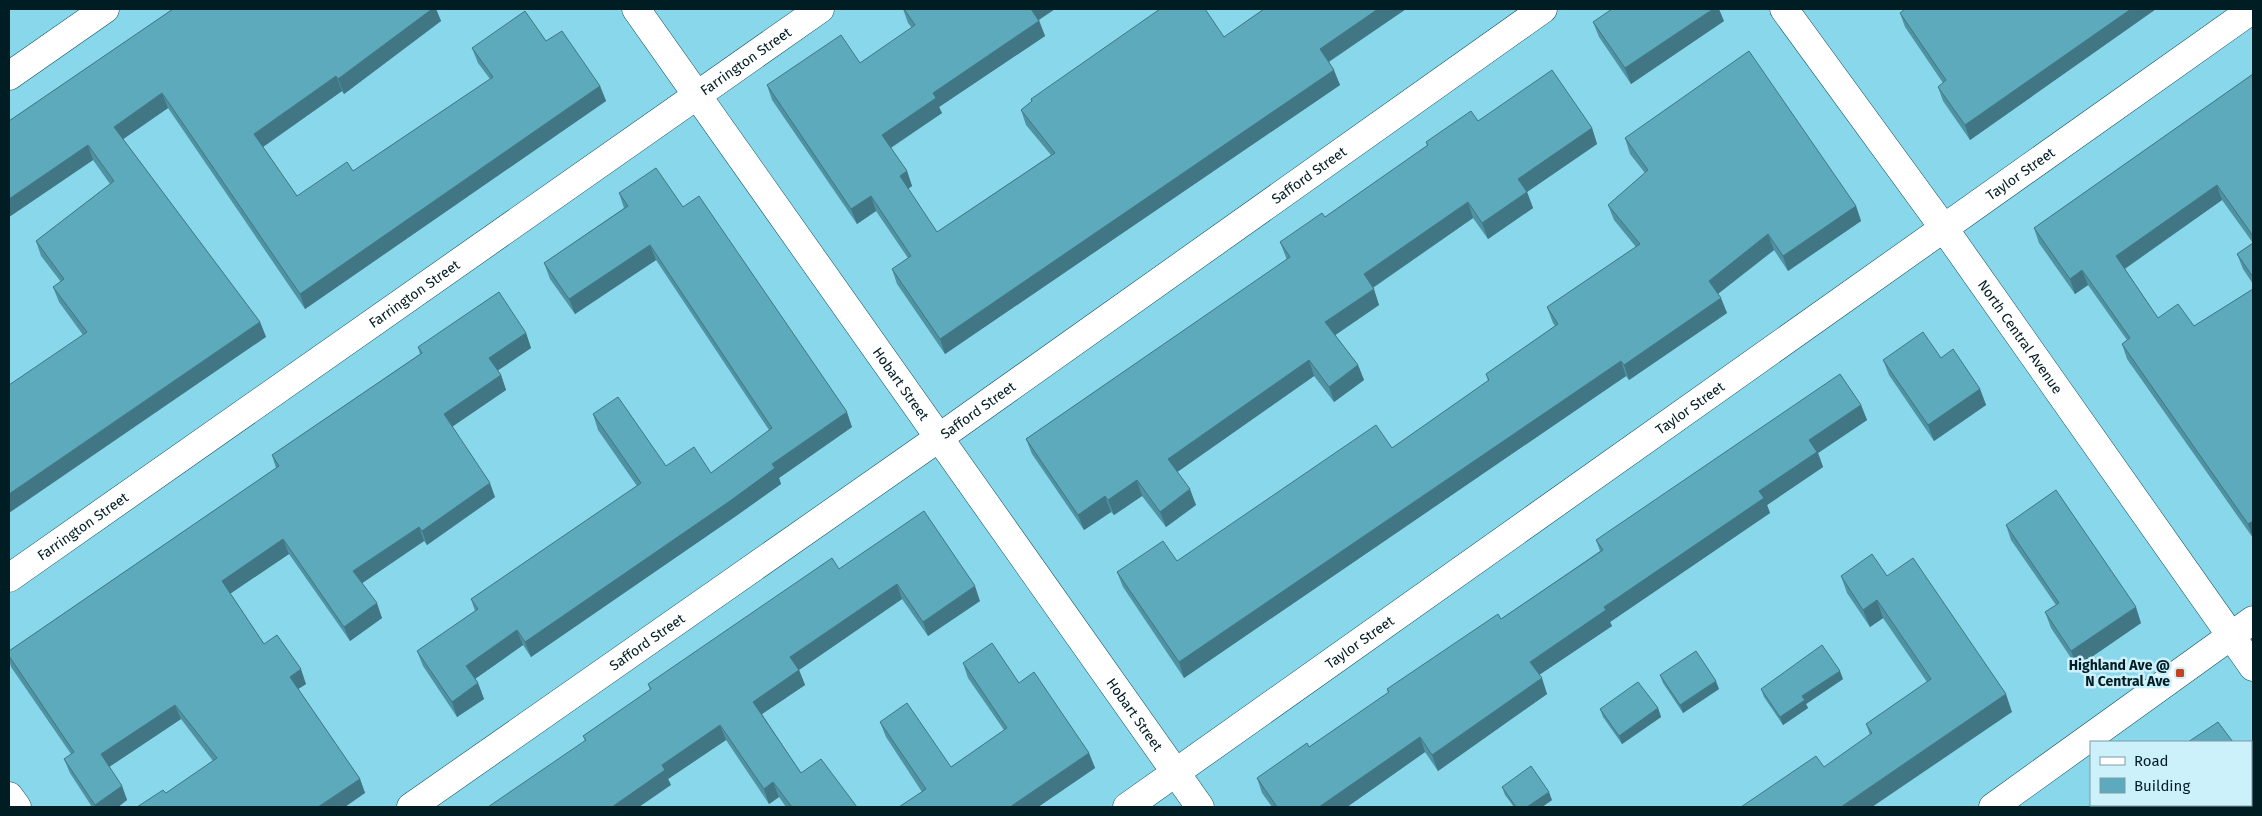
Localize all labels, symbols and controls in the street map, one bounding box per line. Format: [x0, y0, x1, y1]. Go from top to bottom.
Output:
street label: Farrington Street [697, 23, 795, 99]
street label: Safford Street [1269, 143, 1351, 208]
street label: Taylor Street [1983, 144, 2059, 204]
street label: Farrington Street [366, 256, 464, 332]
street label: North Central Avenue [1974, 277, 2066, 397]
street label: Hobart Street [869, 344, 933, 425]
street label: Safford Street [937, 378, 1020, 443]
street label: Taylor Street [1653, 378, 1729, 439]
street label: Farrington Street [34, 489, 132, 564]
street label: Safford Street [606, 610, 689, 674]
street label: Taylor Street [1322, 612, 1398, 673]
place label: Highland Ave @ N Central Ave [2069, 657, 2170, 690]
marker: Highland Ave @ N Central Ave [2174, 667, 2186, 679]
street label: Hobart Street [1103, 675, 1166, 756]
legend [2090, 741, 2252, 806]
text: Road [2134, 752, 2169, 770]
text: Building [2134, 777, 2190, 795]

